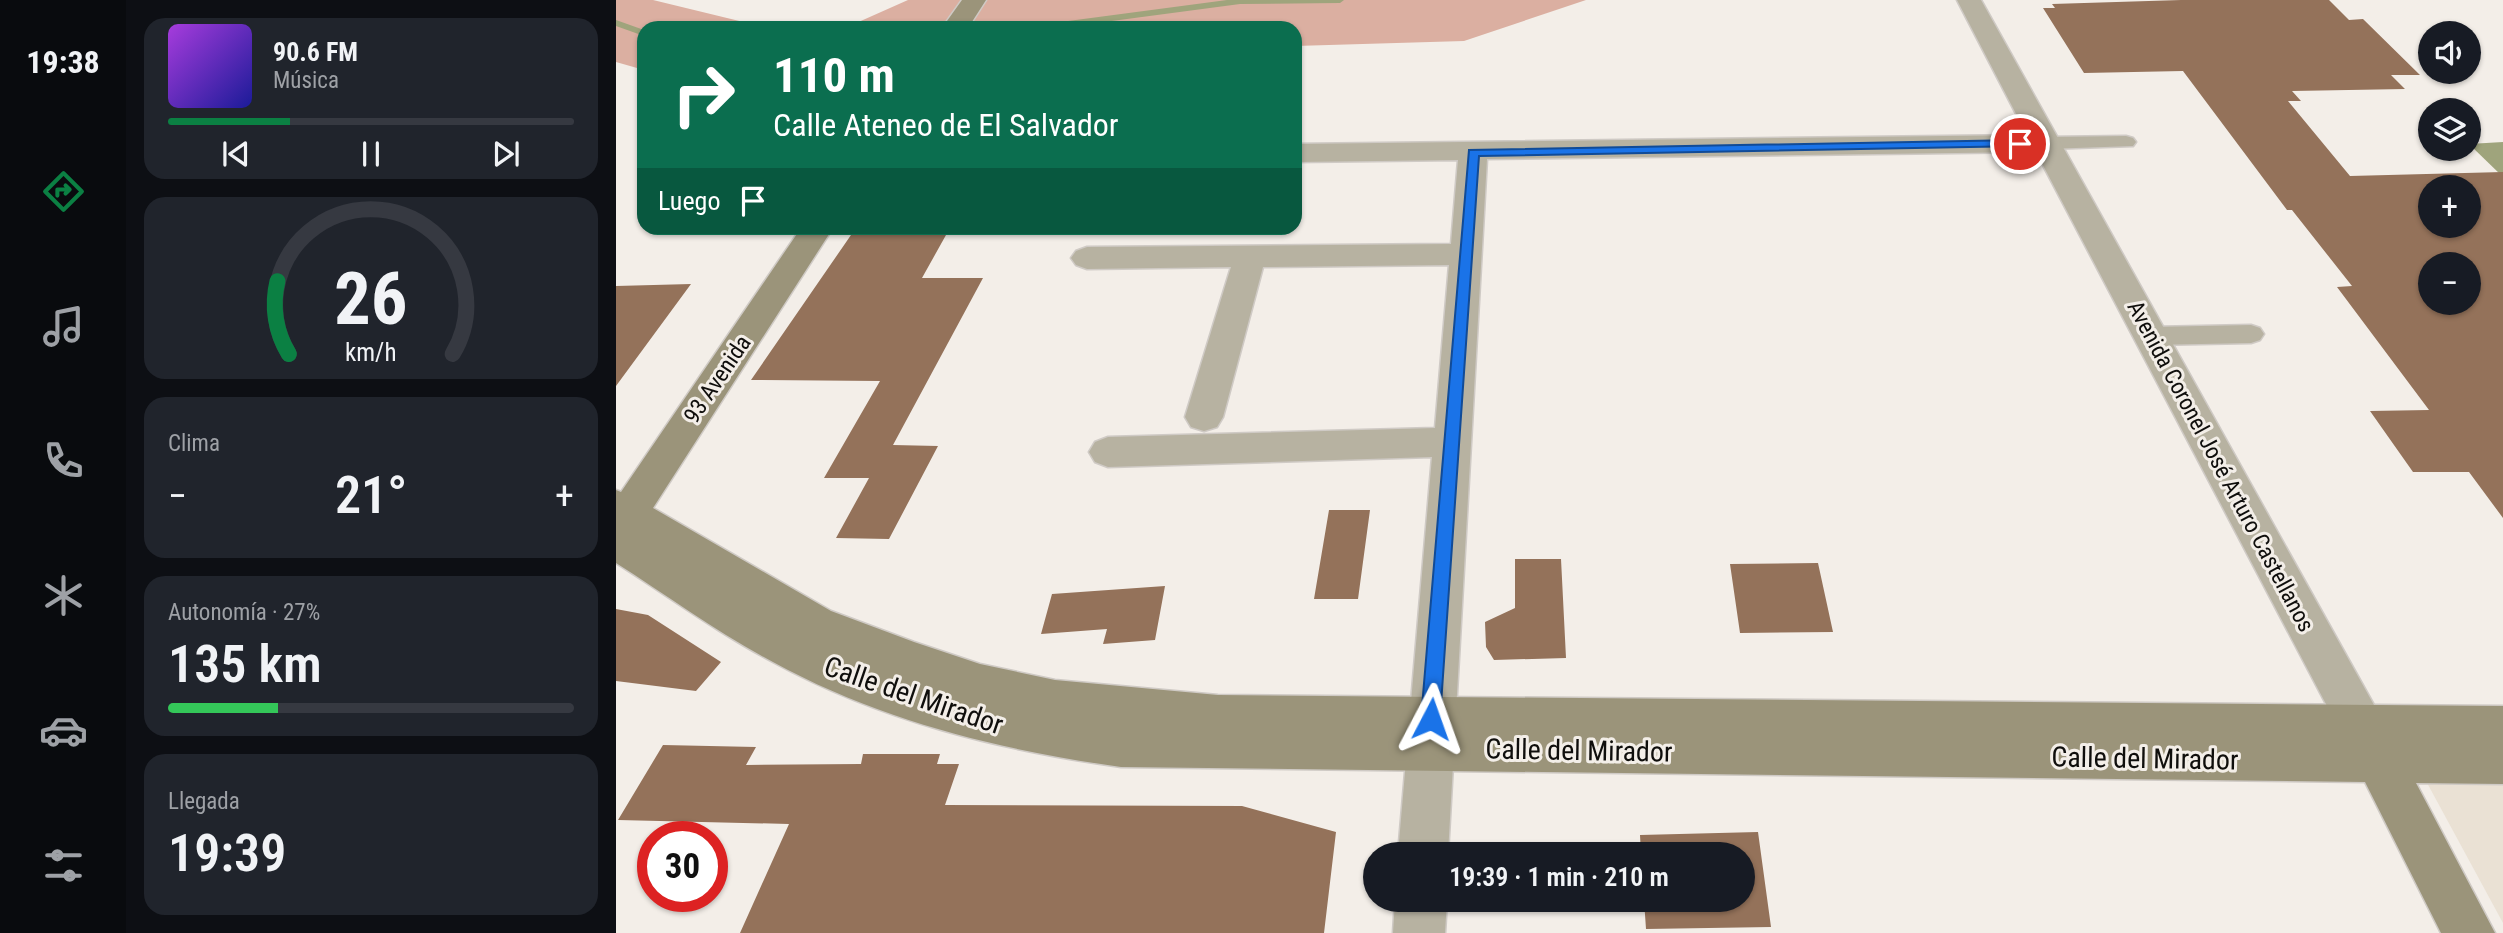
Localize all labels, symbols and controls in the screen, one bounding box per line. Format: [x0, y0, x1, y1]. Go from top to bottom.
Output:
map controls [2418, 21, 2481, 315]
button: sound [2418, 21, 2481, 84]
text: 90.6 FM [273, 37, 358, 67]
text: 19:38 [26, 43, 100, 81]
text: 110 m [773, 47, 895, 104]
icon: right [658, 49, 749, 140]
text: Música [273, 67, 339, 94]
button: layers [2418, 98, 2481, 161]
text: Calle Ateneo de El Salvador [773, 106, 1119, 144]
pin [1990, 114, 2050, 174]
icon: arrive [2001, 125, 2039, 163]
icon: previous [217, 135, 255, 173]
icon: pause [352, 135, 390, 173]
icon: next [487, 135, 525, 173]
icon: directions [39, 167, 88, 216]
button: + [2418, 175, 2481, 238]
icon: arrive [734, 182, 772, 220]
text: Luego [658, 186, 720, 216]
button: − [2418, 252, 2481, 315]
text: 26 [334, 256, 408, 342]
street label: Avenida Coronel José Arturo Castellanos [2122, 296, 2320, 636]
icon: music [39, 302, 88, 351]
street label: 93 Avenida [678, 330, 757, 428]
text: km/h [345, 338, 397, 367]
text: Clima [168, 430, 220, 457]
icon: phone [39, 436, 88, 485]
text: 21° [335, 465, 407, 526]
text: − [168, 474, 187, 518]
text: + [555, 474, 574, 518]
icon: climate [39, 571, 88, 620]
text: Autonomía · 27% [168, 599, 320, 626]
text: 135 km [168, 634, 322, 695]
street label: Calle del Mirador [820, 649, 1008, 742]
position arrow [1394, 682, 1468, 756]
icon: car [39, 706, 88, 755]
street label: Calle del Mirador [1485, 732, 1673, 769]
street label: Calle del Mirador [2051, 740, 2239, 777]
text: Llegada [168, 788, 240, 815]
speed limit sign: 30 [637, 821, 728, 912]
text: 19:39 [168, 823, 286, 884]
icon: filters [39, 841, 88, 890]
text: 19:39 · 1 min · 210 m [1449, 862, 1669, 892]

